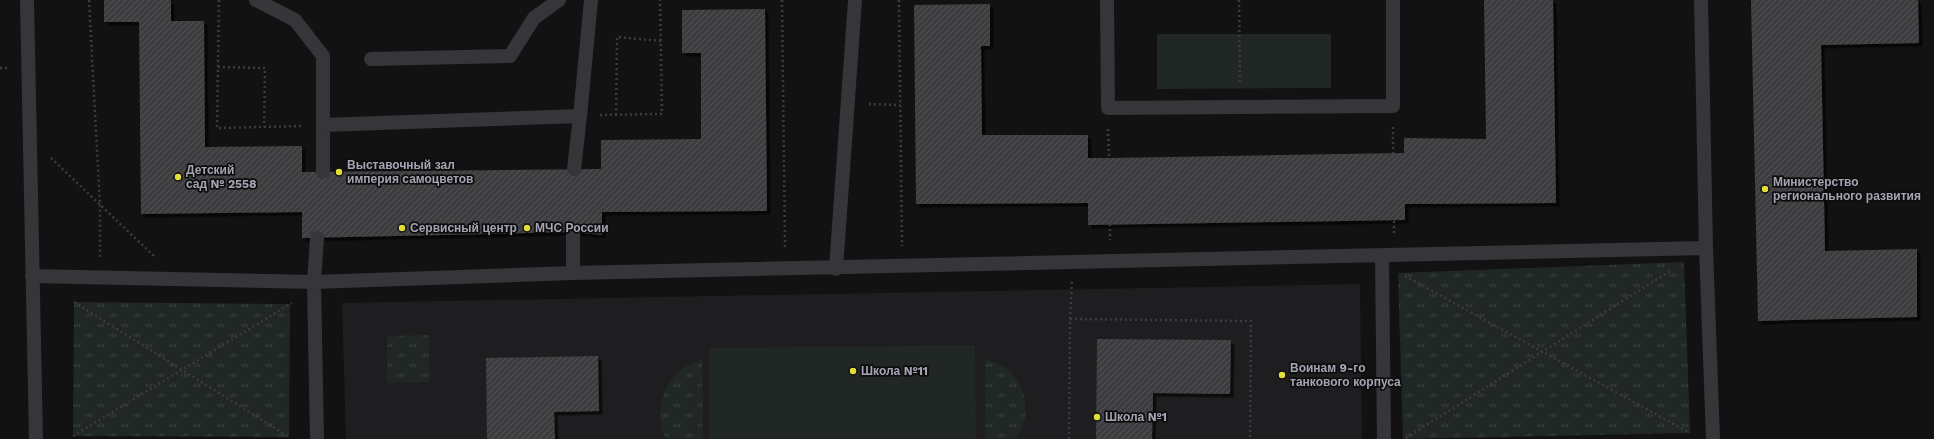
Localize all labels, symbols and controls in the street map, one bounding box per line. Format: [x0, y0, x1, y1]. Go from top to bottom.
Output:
place label: Выставочный зал империя самоцветов [347, 158, 473, 186]
place label: Детский сад № 2558 [186, 163, 257, 191]
marker: Выставочный зал империя самоцветов [334, 167, 344, 177]
marker: Детский сад № 2558 [173, 172, 183, 182]
place label: Министерство регионального развития [1773, 175, 1921, 203]
marker: Министерство регионального развития [1760, 184, 1770, 194]
place label: Сервисный центр [410, 221, 517, 235]
place label: МЧС России [535, 221, 609, 235]
marker: Сервисный центр [397, 223, 407, 233]
marker: МЧС России [522, 223, 532, 233]
place label: Воинам 9-го танкового корпуса [1290, 361, 1401, 389]
place label: Школа №11 [861, 364, 928, 378]
marker: Школа №11 [848, 366, 858, 376]
marker: Воинам 9-го танкового корпуса [1277, 370, 1287, 380]
place label: Школа №1 [1105, 410, 1167, 424]
marker: Школа №1 [1092, 412, 1102, 422]

